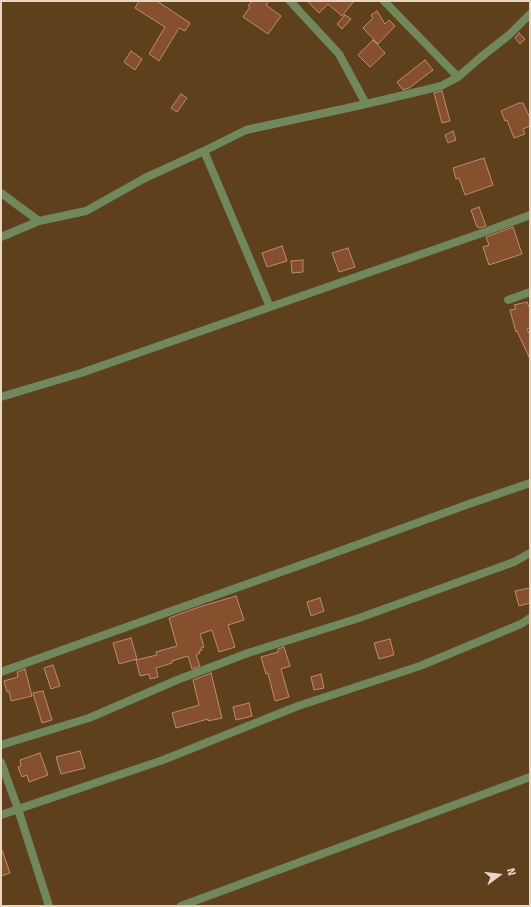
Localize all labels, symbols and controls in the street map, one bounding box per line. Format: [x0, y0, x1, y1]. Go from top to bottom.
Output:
north arrow [479, 855, 519, 895]
text: N [504, 867, 518, 877]

